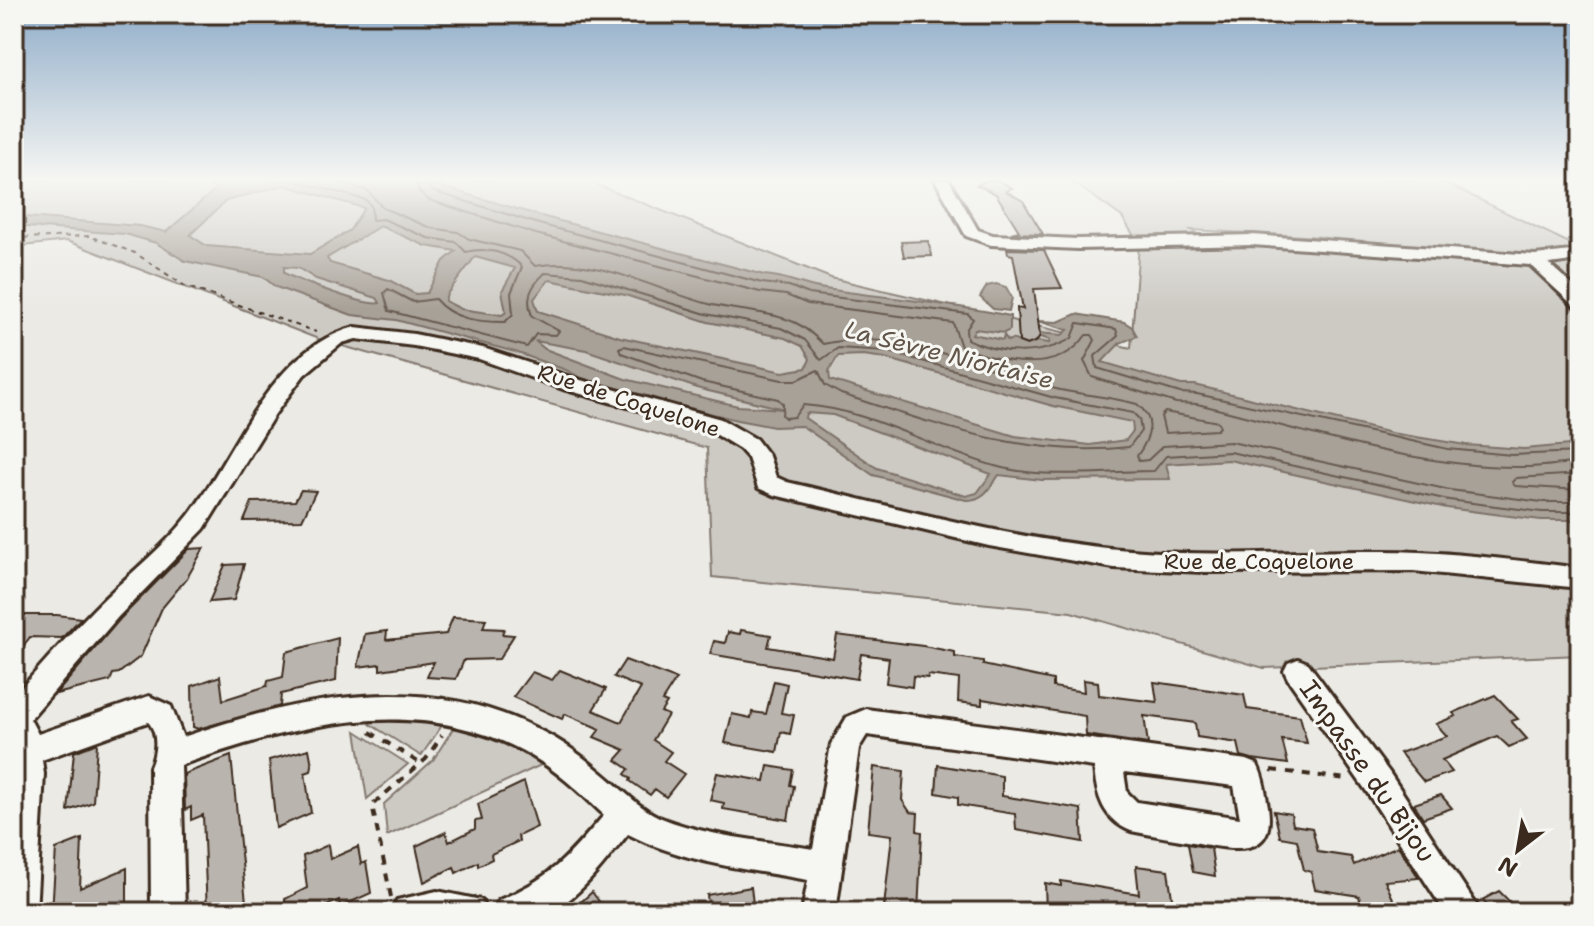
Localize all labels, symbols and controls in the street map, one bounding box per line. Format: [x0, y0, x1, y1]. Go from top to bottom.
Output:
water label: La Sèvre Niortaise [841, 314, 1057, 396]
street label: Rue de Coquelone [534, 357, 724, 444]
street label: Rue de Coquelone [1164, 547, 1354, 576]
street label: Impasse du Bijou [1292, 672, 1445, 869]
north arrow [1478, 810, 1558, 890]
text: N [1493, 850, 1523, 884]

